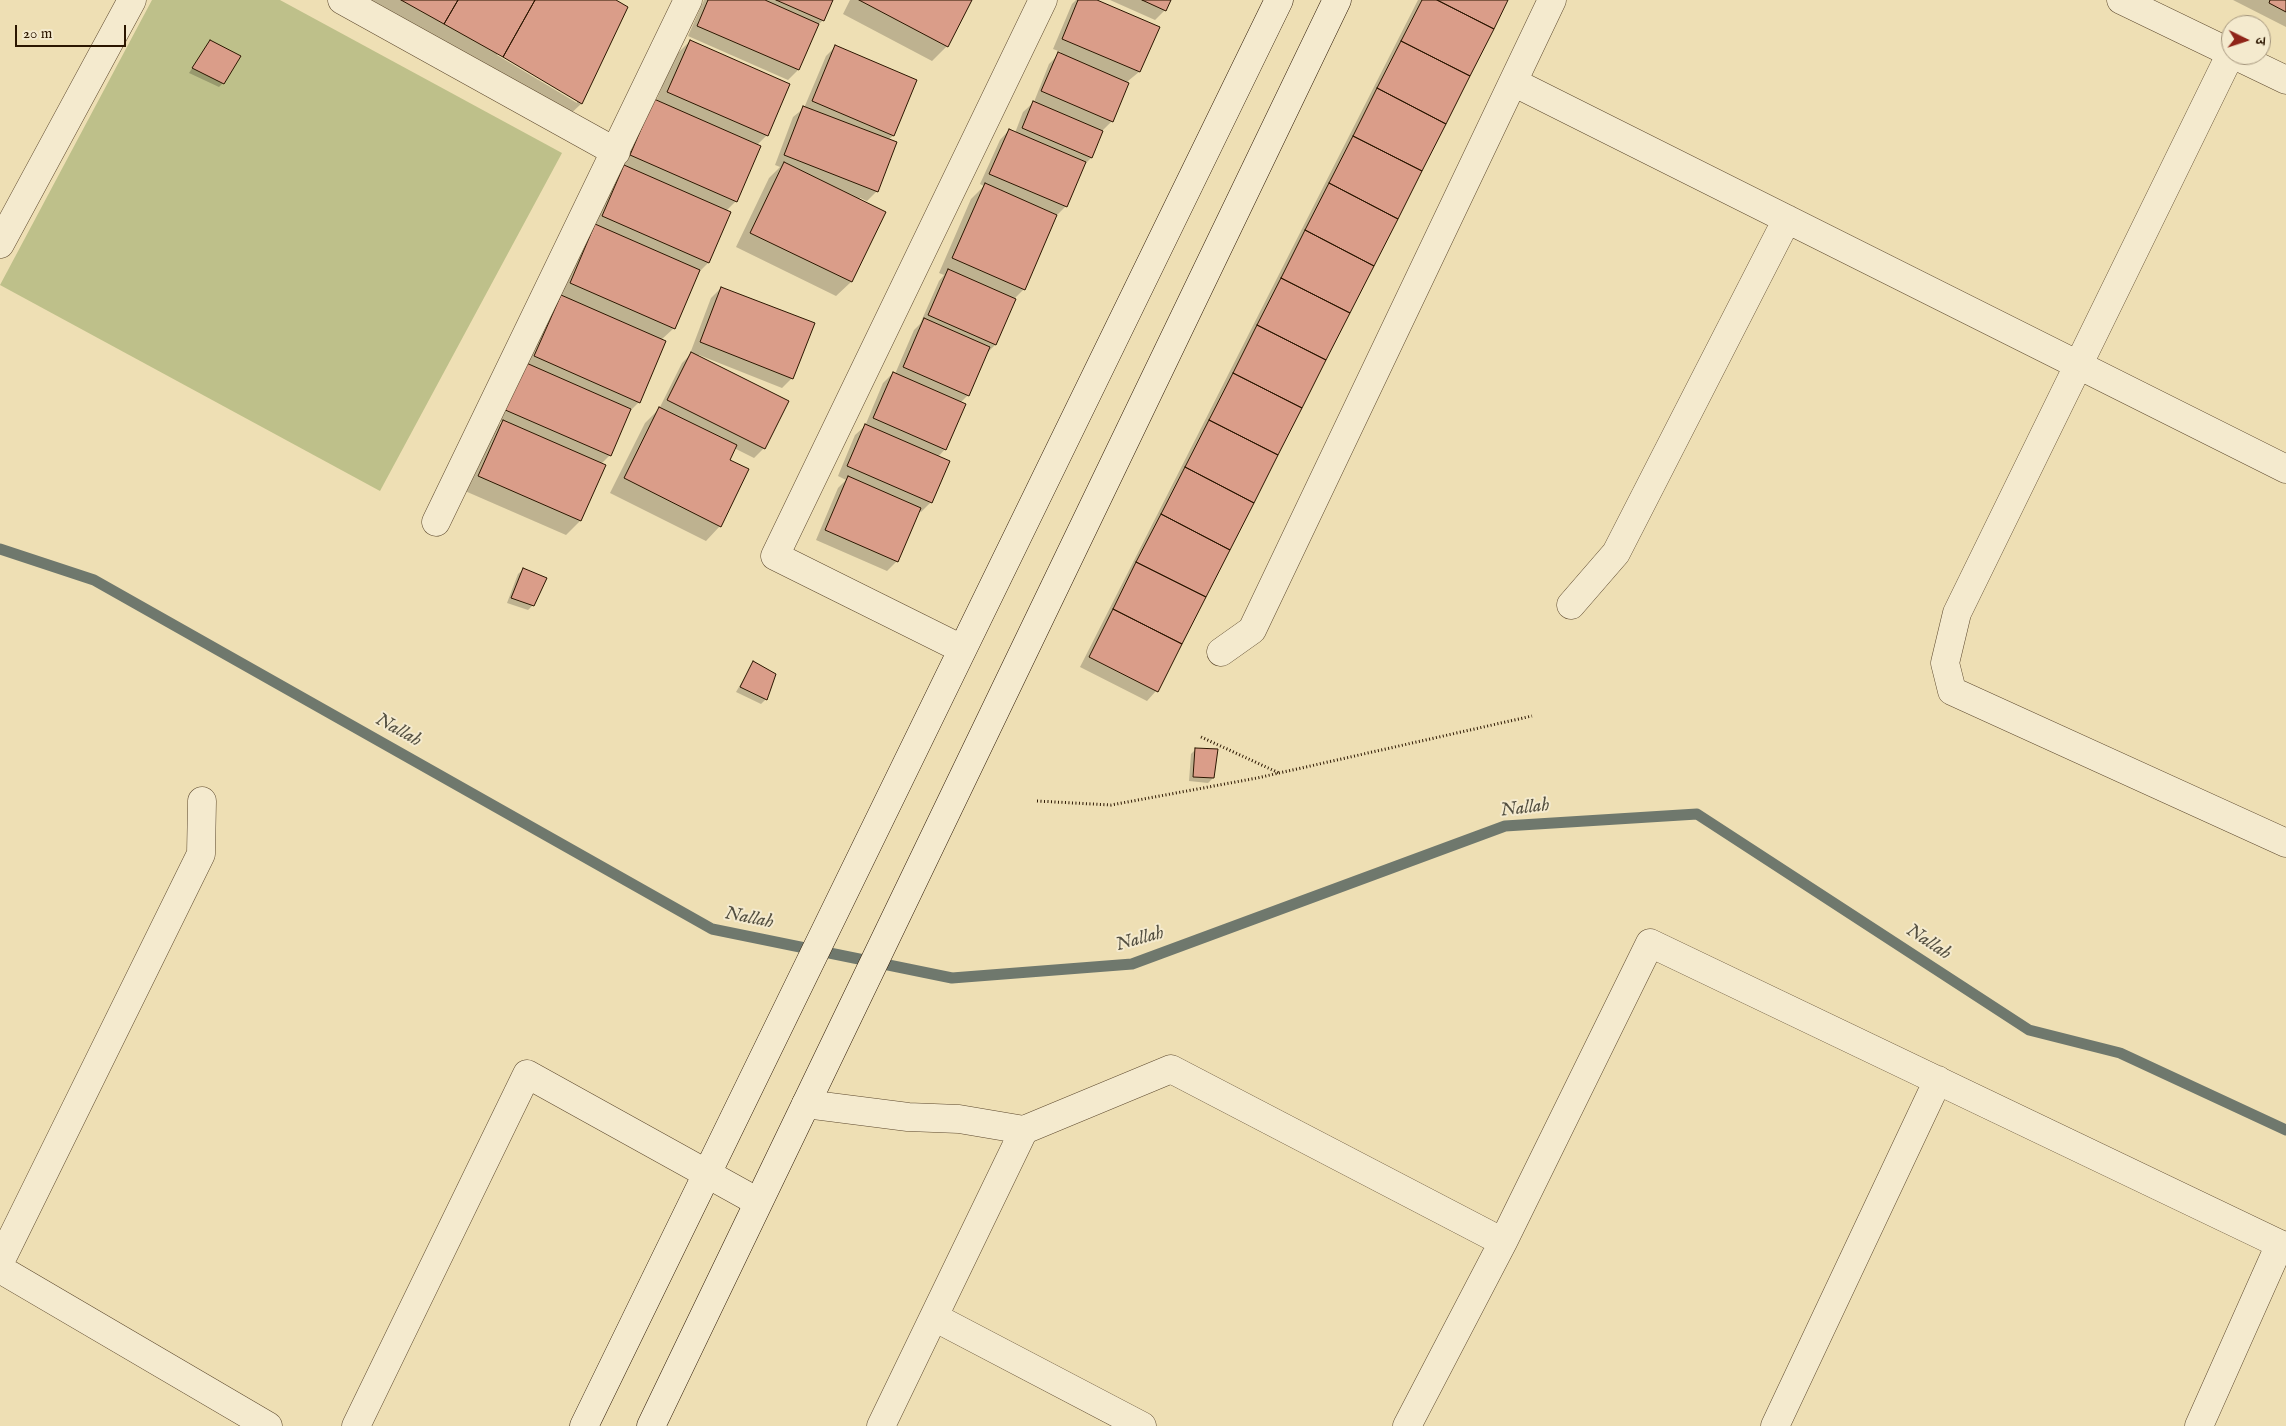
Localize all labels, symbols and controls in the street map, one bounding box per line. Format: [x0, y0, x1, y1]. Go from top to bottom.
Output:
scale bar [18, 15, 129, 47]
north arrow [2221, 15, 2271, 65]
text: 20 m [23, 24, 52, 43]
text: उ [2251, 37, 2269, 45]
water label: Nallah [371, 709, 425, 753]
water label: Nallah [1499, 795, 1551, 823]
water label: Nallah [723, 903, 775, 935]
water label: Nallah [1901, 920, 1955, 966]
water label: Nallah [1113, 922, 1167, 958]

